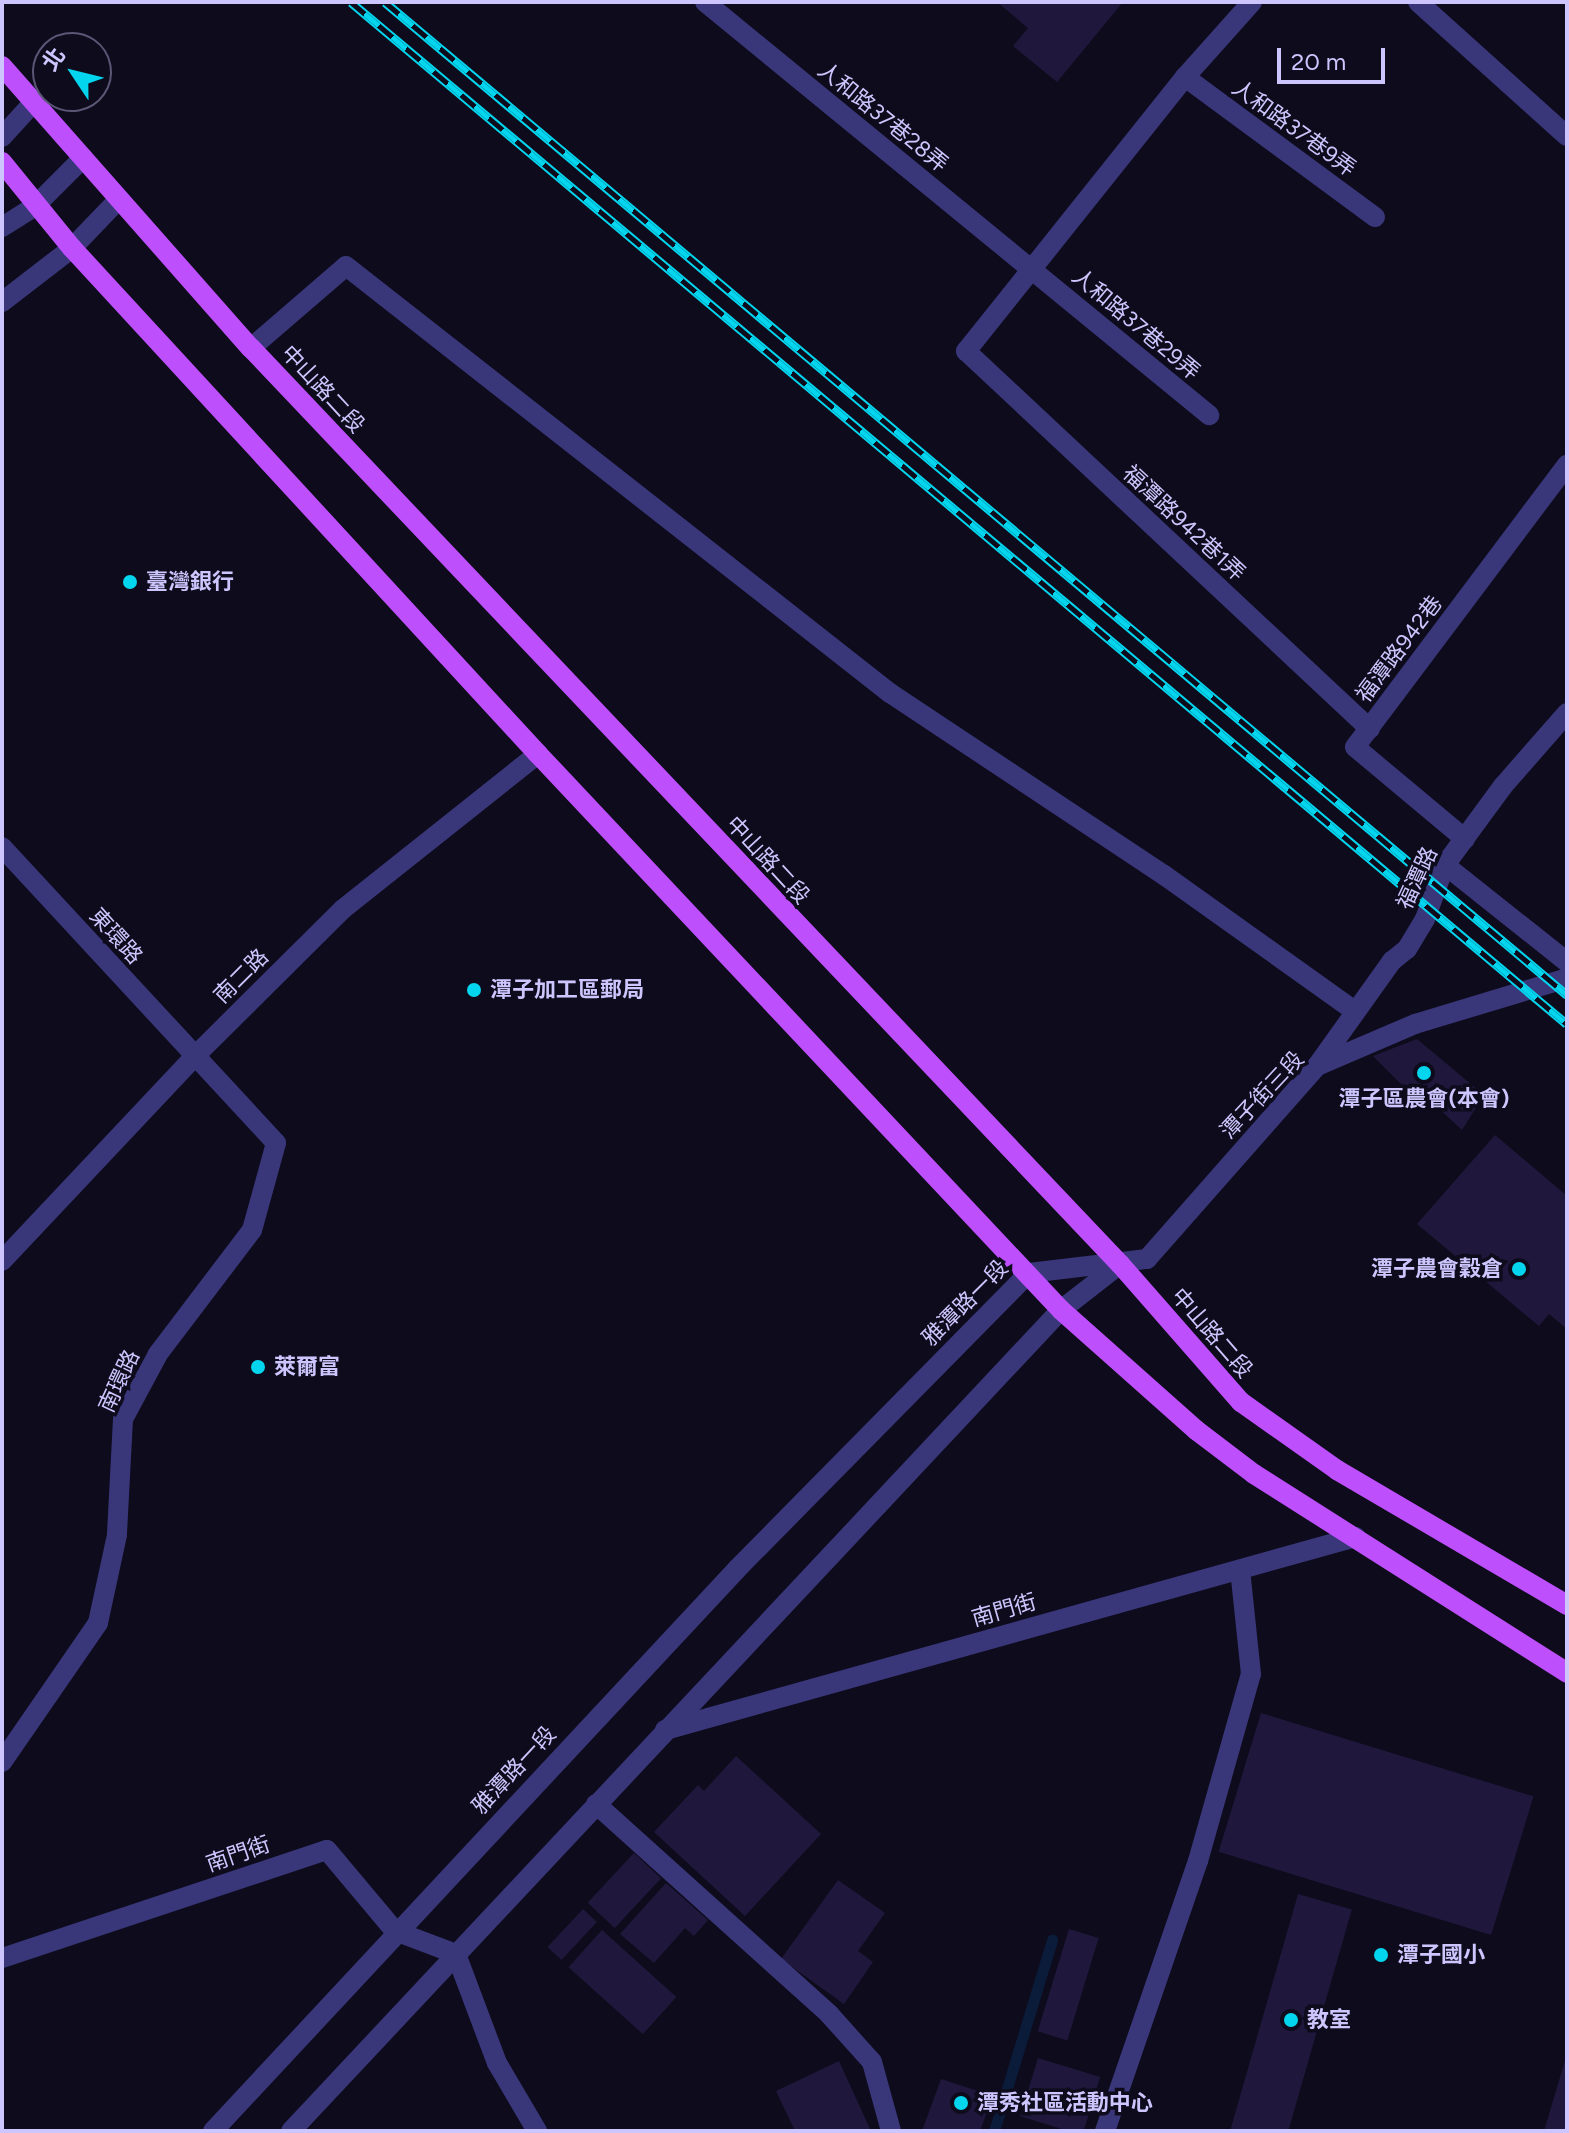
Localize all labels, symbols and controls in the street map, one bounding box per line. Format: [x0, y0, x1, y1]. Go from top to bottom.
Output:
north arrow [32, 32, 112, 112]
scale bar [1281, 32, 1389, 82]
text: 北 [36, 42, 71, 76]
text: 20 m [1291, 47, 1346, 76]
street label: 人和路37巷28弄 [813, 57, 953, 177]
street label: 人和路37巷9弄 [1227, 74, 1361, 182]
street label: 人和路37巷29弄 [1067, 263, 1205, 385]
street label: 中山路二段 [276, 340, 370, 438]
street label: 福潭路942巷1弄 [1117, 460, 1251, 586]
place label: 臺灣銀行 [146, 569, 234, 595]
marker: 臺灣銀行 [121, 573, 139, 591]
street label: 福潭路942巷 [1350, 591, 1448, 707]
street label: 中山路二段 [721, 811, 815, 909]
street label: 福潭路 [1391, 843, 1443, 913]
street label: 東環路 [84, 903, 148, 969]
street label: 南二路 [208, 943, 274, 1009]
place label: 潭子加工區郵局 [490, 977, 644, 1003]
marker: 潭子加工區郵局 [465, 981, 483, 999]
street label: 潭子街三段 [1215, 1046, 1309, 1144]
marker: 潭子區農會(本會) [1415, 1064, 1433, 1082]
place label: 潭子區農會(本會) [1339, 1086, 1509, 1112]
street label: 雅潭路一段 [917, 1255, 1013, 1351]
place label: 潭子農會穀倉 [1371, 1256, 1503, 1282]
marker: 潭子農會穀倉 [1510, 1260, 1528, 1278]
street label: 中山路二段 [1166, 1283, 1258, 1383]
street label: 南環路 [93, 1346, 145, 1416]
place label: 萊爾富 [274, 1354, 340, 1380]
marker: 萊爾富 [249, 1358, 267, 1376]
street label: 南門街 [969, 1588, 1039, 1632]
street label: 雅潭路一段 [467, 1721, 561, 1819]
street label: 南門街 [203, 1831, 273, 1877]
place label: 潭子國小 [1397, 1942, 1485, 1968]
marker: 潭子國小 [1372, 1946, 1390, 1964]
place label: 教室 [1307, 2007, 1351, 2033]
marker: 教室 [1282, 2011, 1300, 2029]
place label: 潭秀社區活動中心 [977, 2090, 1153, 2116]
marker: 潭秀社區活動中心 [952, 2094, 970, 2112]

